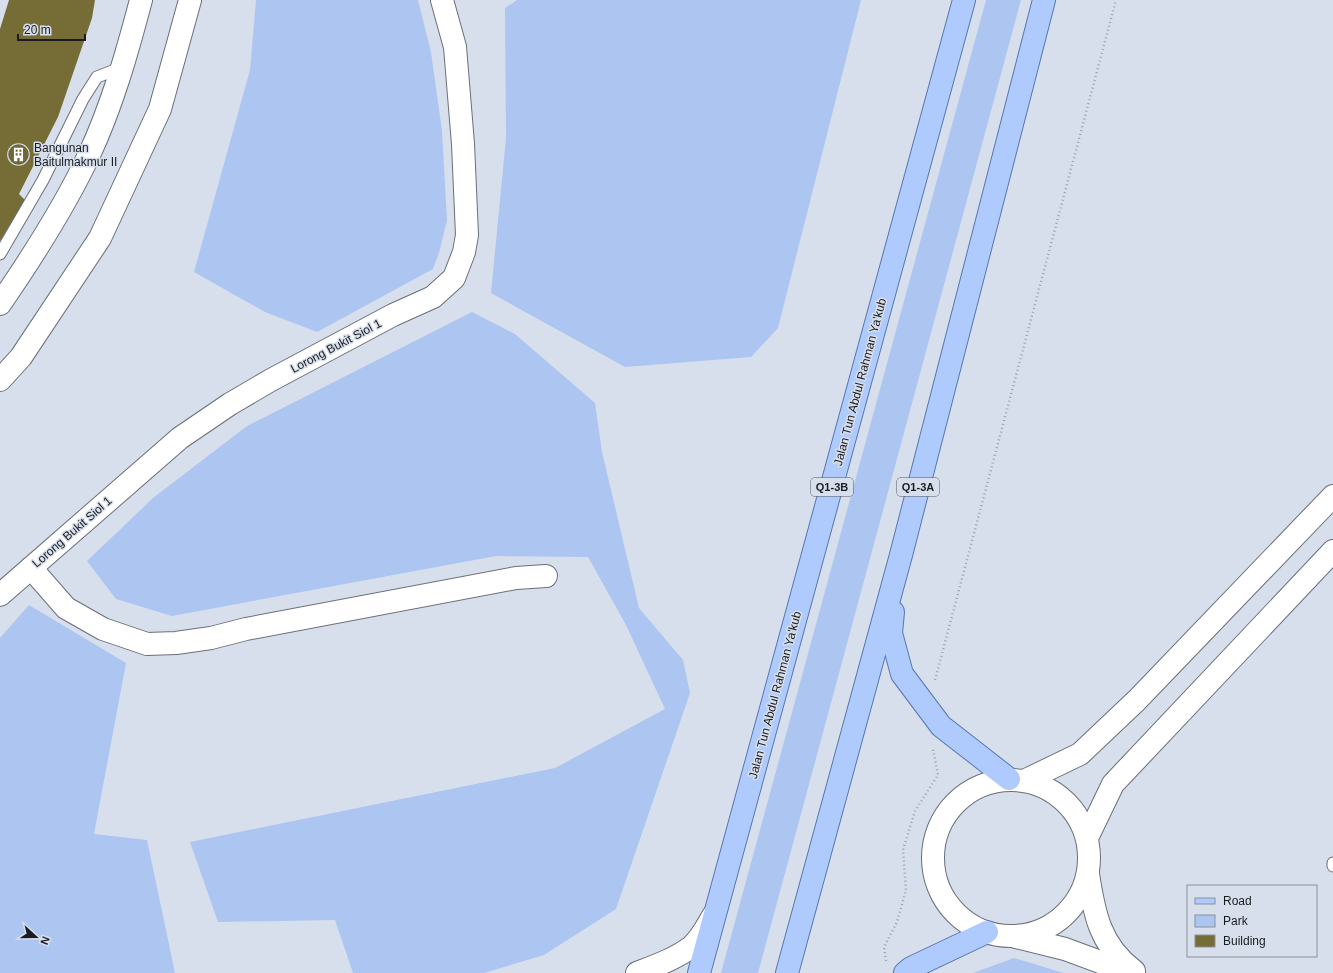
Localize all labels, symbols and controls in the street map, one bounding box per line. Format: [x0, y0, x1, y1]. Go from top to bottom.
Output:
scale bar [18, 16, 85, 42]
text: 20 m [24, 23, 51, 37]
place label: Bangunan Baitulmakmur II [34, 141, 117, 169]
building icon: Bangunan Baitulmakmur II [6, 142, 32, 168]
street label: Jalan Tun Abdul Rahman Ya'kub [831, 296, 889, 467]
street label: Lorong Bukit Siol 1 [288, 316, 384, 376]
road number: Q1-3B [811, 478, 853, 496]
road number: Q1-3A [897, 478, 939, 496]
street label: Lorong Bukit Siol 1 [29, 493, 115, 570]
street label: Jalan Tun Abdul Rahman Ya'kub [746, 609, 804, 780]
legend [1187, 885, 1317, 957]
text: Road [1223, 894, 1252, 908]
text: Park [1223, 914, 1249, 928]
north arrow [16, 917, 56, 957]
text: Building [1223, 934, 1266, 948]
text: N [38, 935, 52, 946]

